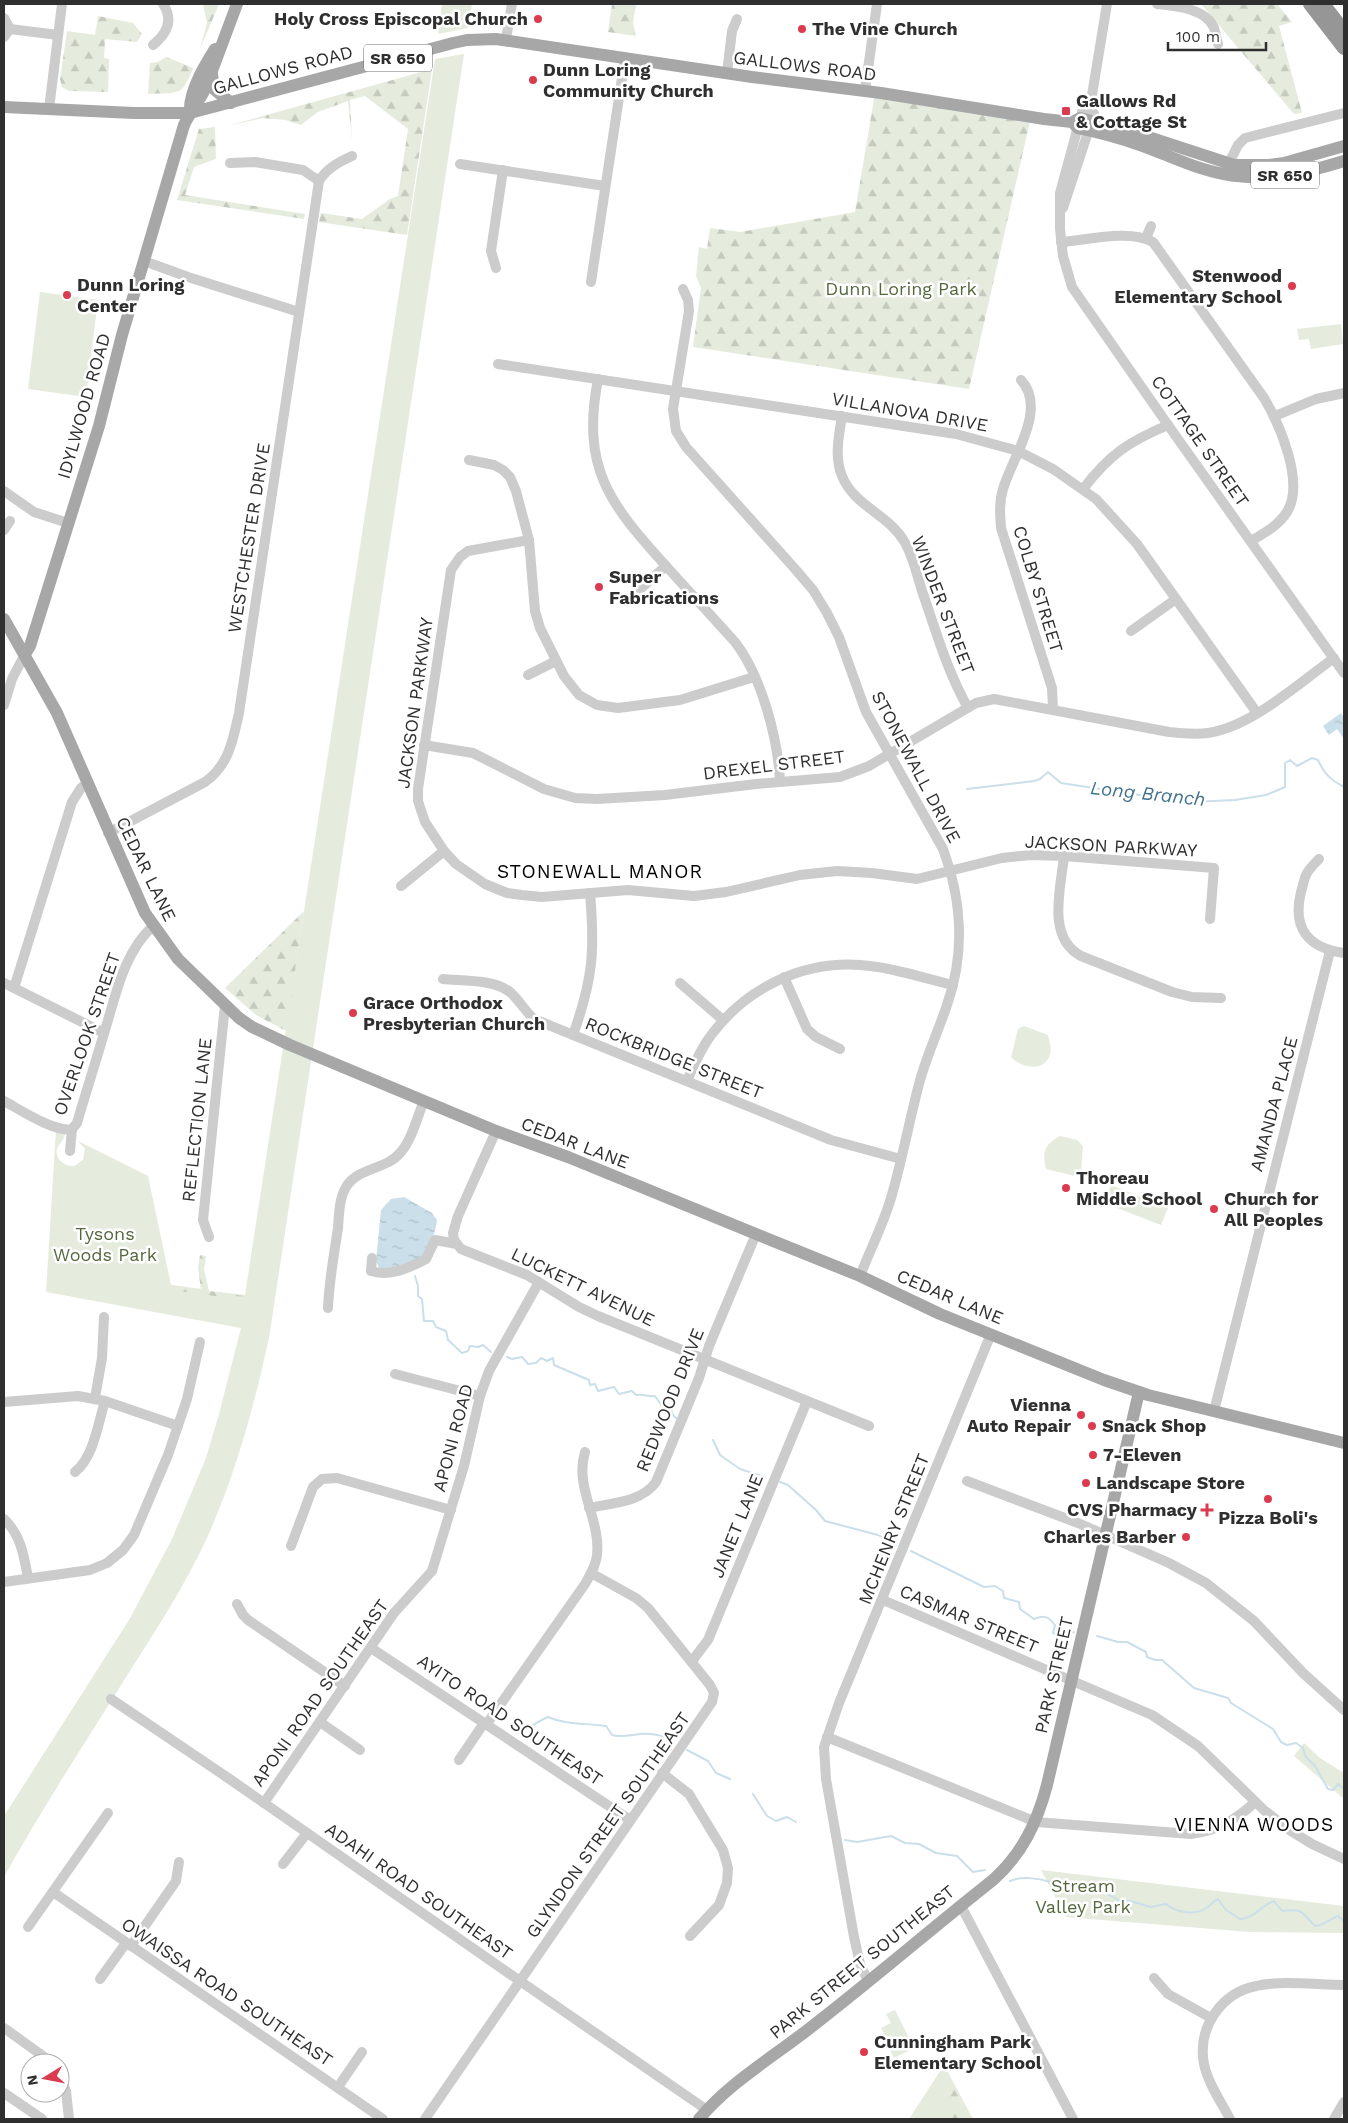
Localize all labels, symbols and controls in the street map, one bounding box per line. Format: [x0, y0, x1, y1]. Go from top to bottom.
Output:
place label: Holy Cross Episcopal Church [274, 8, 528, 29]
marker: Holy Cross Episcopal Church [532, 13, 544, 25]
place label: The Vine Church [812, 18, 958, 39]
scale bar [1168, 20, 1266, 52]
marker: The Vine Church [796, 23, 808, 35]
text: 100 m [1176, 28, 1220, 46]
street label: GALLOWS ROAD [211, 41, 355, 98]
road number: SR 650 [364, 44, 432, 72]
street label: GALLOWS ROAD [732, 46, 878, 85]
place label: Dunn Loring Community Church [543, 59, 714, 101]
marker: Dunn Loring Community Church [527, 74, 539, 86]
place label: Gallows Rd & Cottage St [1076, 90, 1187, 132]
marker: Gallows Rd & Cottage St [1060, 105, 1072, 117]
road number: SR 650 [1251, 162, 1319, 188]
place label: Stenwood Elementary School [1114, 265, 1282, 307]
place label: Dunn Loring Center [77, 274, 185, 316]
park label: Dunn Loring Park [825, 278, 977, 299]
marker: Stenwood Elementary School [1286, 280, 1298, 292]
marker: Dunn Loring Center [61, 289, 73, 301]
street label: IDYLWOOD ROAD [53, 331, 114, 481]
street label: COTTAGE STREET [1147, 371, 1254, 510]
street label: VILLANOVA DRIVE [830, 387, 990, 436]
street label: WESTCHESTER DRIVE [223, 441, 274, 634]
street label: COLBY STREET [1009, 523, 1068, 655]
street label: WINDER STREET [907, 533, 979, 677]
place label: Super Fabrications [609, 566, 719, 608]
marker: Super Fabrications [593, 581, 605, 593]
street label: JACKSON PARKWAY [392, 615, 437, 790]
street label: STONEWALL DRIVE [868, 687, 965, 846]
street label: DREXEL STREET [702, 745, 846, 784]
water label: Long Branch [1089, 776, 1207, 811]
street label: CEDAR LANE [112, 813, 181, 925]
street label: JACKSON PARKWAY [1024, 830, 1199, 861]
district label: STONEWALL MANOR [497, 860, 703, 883]
street label: OVERLOOK STREET [49, 949, 124, 1118]
place label: Grace Orthodox Presbyterian Church [363, 992, 545, 1034]
marker: Grace Orthodox Presbyterian Church [347, 1007, 359, 1019]
street label: ROCKBRIDGE STREET [582, 1012, 766, 1103]
street label: AMANDA PLACE [1245, 1034, 1302, 1174]
street label: REFLECTION LANE [177, 1037, 216, 1203]
street label: CEDAR LANE [518, 1112, 632, 1173]
place label: Thoreau Middle School [1076, 1167, 1202, 1209]
marker: Thoreau Middle School [1060, 1182, 1072, 1194]
place label: Church for All Peoples [1224, 1188, 1323, 1230]
marker: Church for All Peoples [1208, 1203, 1220, 1215]
park label: Tysons Woods Park [53, 1223, 157, 1265]
street label: LUCKETT AVENUE [508, 1243, 658, 1330]
street label: CEDAR LANE [894, 1265, 1007, 1328]
street label: REDWOOD DRIVE [631, 1325, 708, 1475]
street label: APONI ROAD [428, 1382, 477, 1494]
place label: Vienna Auto Repair [967, 1394, 1072, 1436]
marker: Vienna Auto Repair [1075, 1409, 1087, 1421]
place label: Snack Shop [1102, 1415, 1206, 1436]
marker: Snack Shop [1086, 1420, 1098, 1432]
place label: 7-Eleven [1103, 1444, 1181, 1465]
marker: 7-Eleven [1087, 1449, 1099, 1461]
street label: MCHENRY STREET [854, 1450, 933, 1607]
street label: JANET LANE [706, 1471, 767, 1581]
place label: Landscape Store [1096, 1472, 1245, 1493]
marker: Landscape Store [1080, 1477, 1092, 1489]
marker: Pizza Boli's [1262, 1493, 1274, 1505]
place label: CVS Pharmacy [1067, 1499, 1198, 1520]
marker: CVS Pharmacy [1201, 1504, 1213, 1516]
place label: Pizza Boli's [1218, 1507, 1318, 1528]
place label: Charles Barber [1043, 1526, 1176, 1547]
marker: Charles Barber [1180, 1531, 1192, 1543]
street label: CASMAR STREET [897, 1580, 1042, 1657]
street label: APONI ROAD SOUTHEAST [247, 1595, 392, 1790]
street label: PARK STREET [1030, 1614, 1077, 1735]
street label: AYITO ROAD SOUTHEAST [414, 1650, 607, 1790]
street label: GLYNDON STREET SOUTHEAST [521, 1708, 694, 1942]
district label: VIENNA WOODS [1174, 1813, 1334, 1836]
street label: ADAHI ROAD SOUTHEAST [322, 1818, 517, 1963]
park label: Stream Valley Park [1035, 1875, 1131, 1917]
street label: PARK STREET SOUTHEAST [765, 1880, 959, 2043]
street label: OWAISSA ROAD SOUTHEAST [118, 1913, 337, 2070]
place label: Cunningham Park Elementary School [874, 2031, 1042, 2073]
marker: Cunningham Park Elementary School [858, 2046, 870, 2058]
north arrow [20, 2053, 70, 2103]
text: N [23, 2074, 41, 2087]

